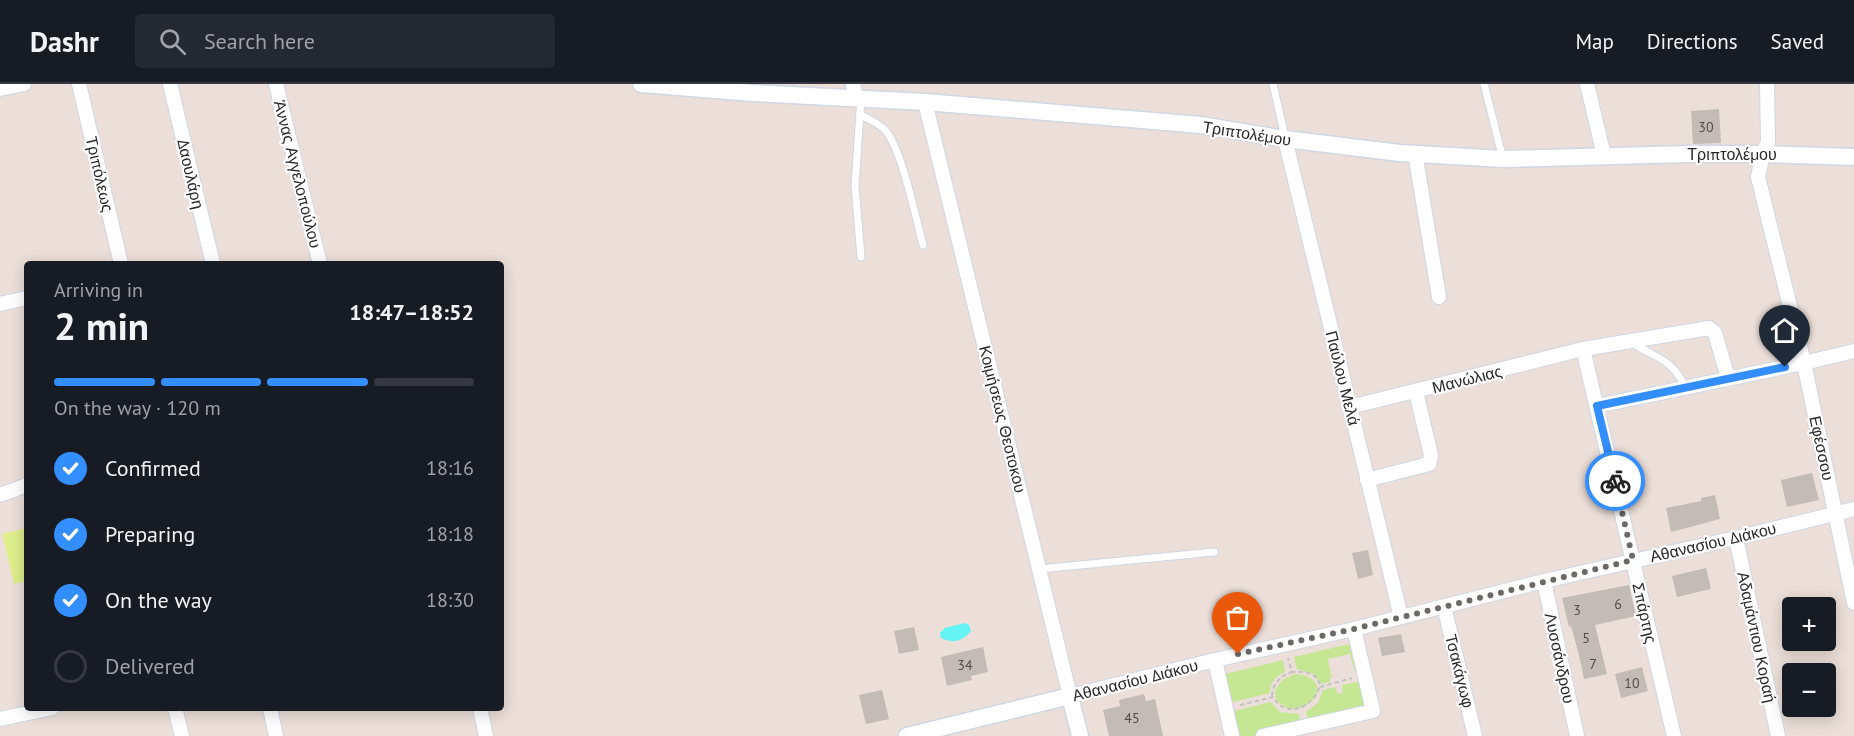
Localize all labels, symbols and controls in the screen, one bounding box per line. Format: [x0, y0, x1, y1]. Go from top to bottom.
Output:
search box [135, 14, 555, 68]
text: Dashr [30, 23, 99, 60]
icon: search [156, 25, 189, 58]
text: Search here [204, 27, 315, 55]
text: Map [1575, 28, 1614, 55]
text: Directions [1647, 28, 1738, 55]
text: Saved [1771, 28, 1824, 55]
street label: Άννας Αγγελοπούλου [270, 98, 326, 250]
street label: Τριπτολέμου [1201, 116, 1293, 150]
house number: 30 [1698, 118, 1714, 136]
street label: Τριπόλεως [82, 134, 118, 214]
street label: Δαουλάρη [173, 137, 209, 211]
street label: Τριπτολέμου [1687, 144, 1777, 164]
text: Arriving in [54, 277, 143, 303]
text: 18:47–18:52 [349, 298, 474, 326]
text: 2 min [54, 300, 149, 351]
pin [1759, 305, 1810, 367]
icon: home [1768, 314, 1801, 347]
street label: Παύλου Μελά [1322, 329, 1364, 427]
street label: Κοιμήσεως Θεοτοκου [975, 343, 1031, 495]
street label: Μανώλιας [1430, 361, 1504, 397]
text: On the way · 120 m [54, 395, 221, 421]
street label: Εφέσσου [1805, 414, 1839, 482]
courier [1585, 451, 1645, 511]
icon: check [54, 452, 87, 485]
text: Confirmed [105, 454, 201, 482]
text: 18:16 [426, 455, 474, 481]
icon: bike [1599, 465, 1632, 498]
icon: check [54, 518, 87, 551]
street label: Αθανασίου Διάκου [1648, 518, 1778, 566]
text: Preparing [105, 520, 195, 548]
text: 18:18 [426, 521, 474, 547]
street label: Αδαμάντιου Κοραή [1733, 570, 1781, 704]
street label: Σπάρτης [1628, 581, 1662, 646]
icon: check [54, 584, 87, 617]
text: On the way [105, 586, 212, 614]
text: 18:30 [426, 587, 474, 613]
pin [1212, 592, 1263, 654]
house number: 6 [1614, 595, 1622, 613]
map controls [1782, 597, 1836, 717]
button: + [1782, 597, 1836, 651]
icon: bag [1221, 601, 1254, 634]
house number: 3 [1573, 601, 1581, 619]
street label: Λυσσάνδρου [1541, 611, 1579, 705]
house number: 5 [1582, 629, 1590, 647]
street label: Τσακάγωφ [1441, 632, 1479, 710]
text: Delivered [105, 652, 195, 680]
street label: Αθανασίου Διάκου [1070, 655, 1200, 705]
house number: 7 [1589, 655, 1597, 673]
house number: 34 [957, 656, 973, 674]
button: − [1782, 663, 1836, 717]
house number: 10 [1624, 674, 1640, 692]
house number: 45 [1124, 709, 1140, 727]

